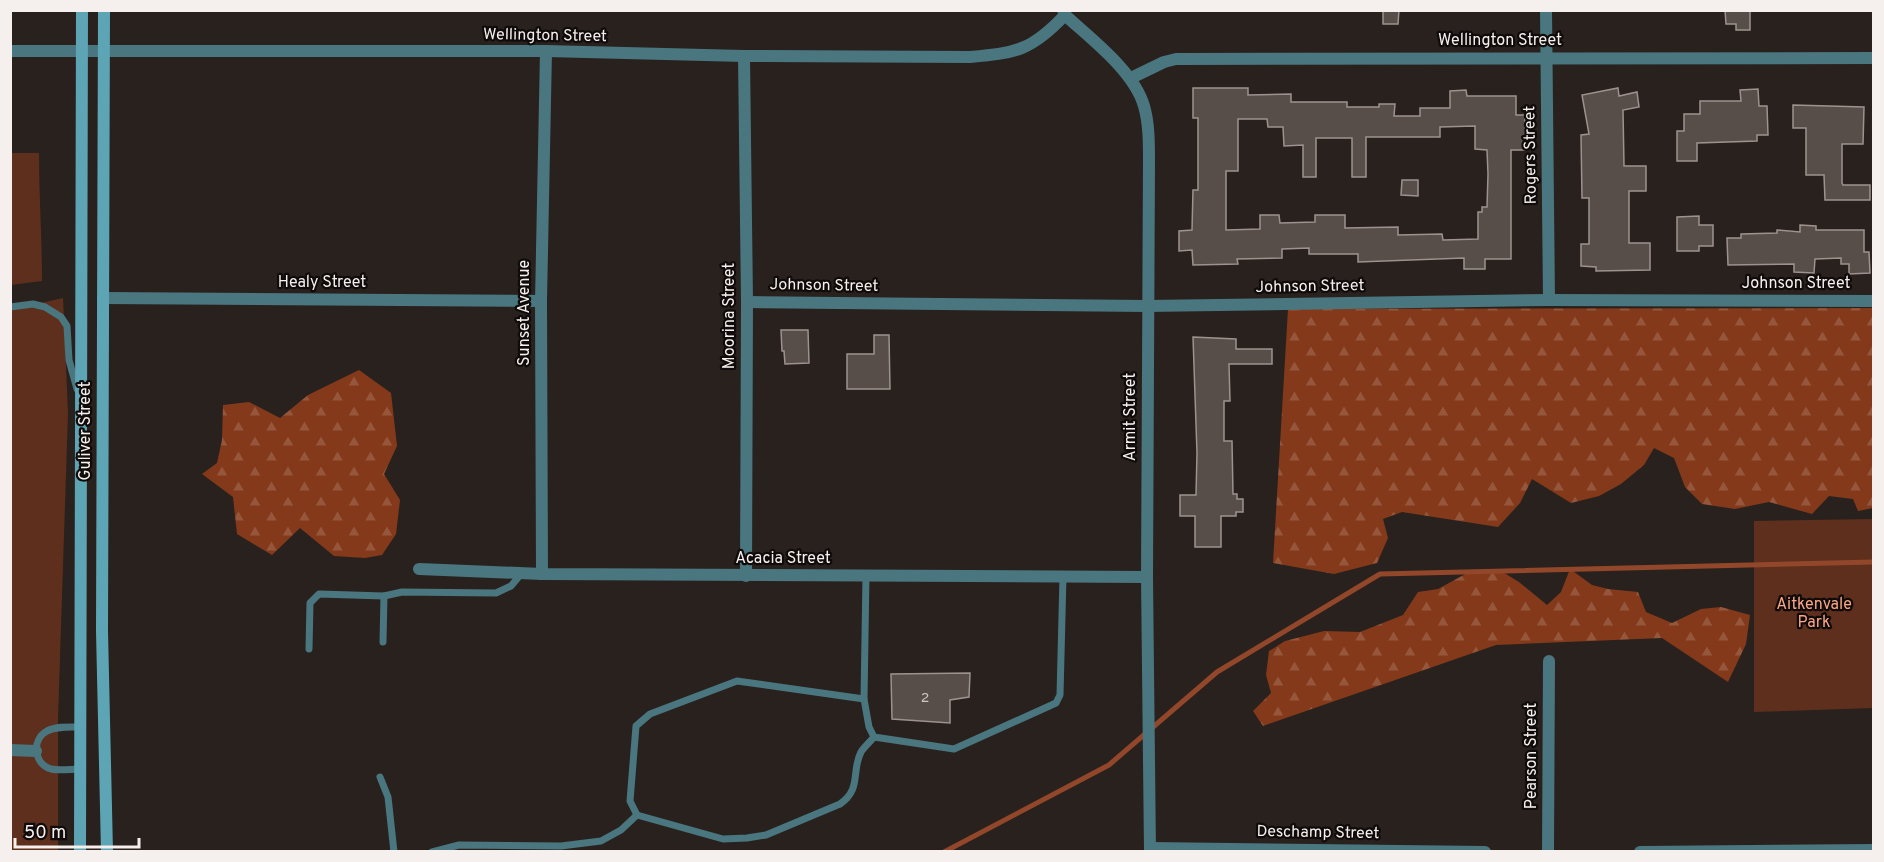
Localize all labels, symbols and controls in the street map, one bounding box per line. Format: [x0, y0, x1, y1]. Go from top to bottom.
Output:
street label: Wellington Street [483, 25, 607, 47]
street label: Wellington Street [1438, 31, 1562, 51]
street label: Rogers Street [1520, 106, 1542, 204]
street label: Sunset Avenue [515, 260, 535, 366]
street label: Moorina Street [720, 263, 740, 369]
street label: Healy Street [278, 273, 366, 293]
street label: Johnson Street [1742, 274, 1850, 294]
street label: Johnson Street [769, 275, 879, 297]
street label: Johnson Street [1255, 276, 1365, 298]
street label: Armit Street [1121, 373, 1141, 461]
street label: Guliver Street [76, 381, 96, 481]
street label: Acacia Street [735, 549, 831, 569]
park label: Aitkenvale Park [1776, 595, 1852, 633]
house number: 2 [921, 690, 929, 707]
street label: Pearson Street [1522, 703, 1542, 809]
scale bar [15, 811, 140, 849]
text: 50 m [24, 822, 66, 845]
street label: Deschamp Street [1256, 822, 1380, 844]

